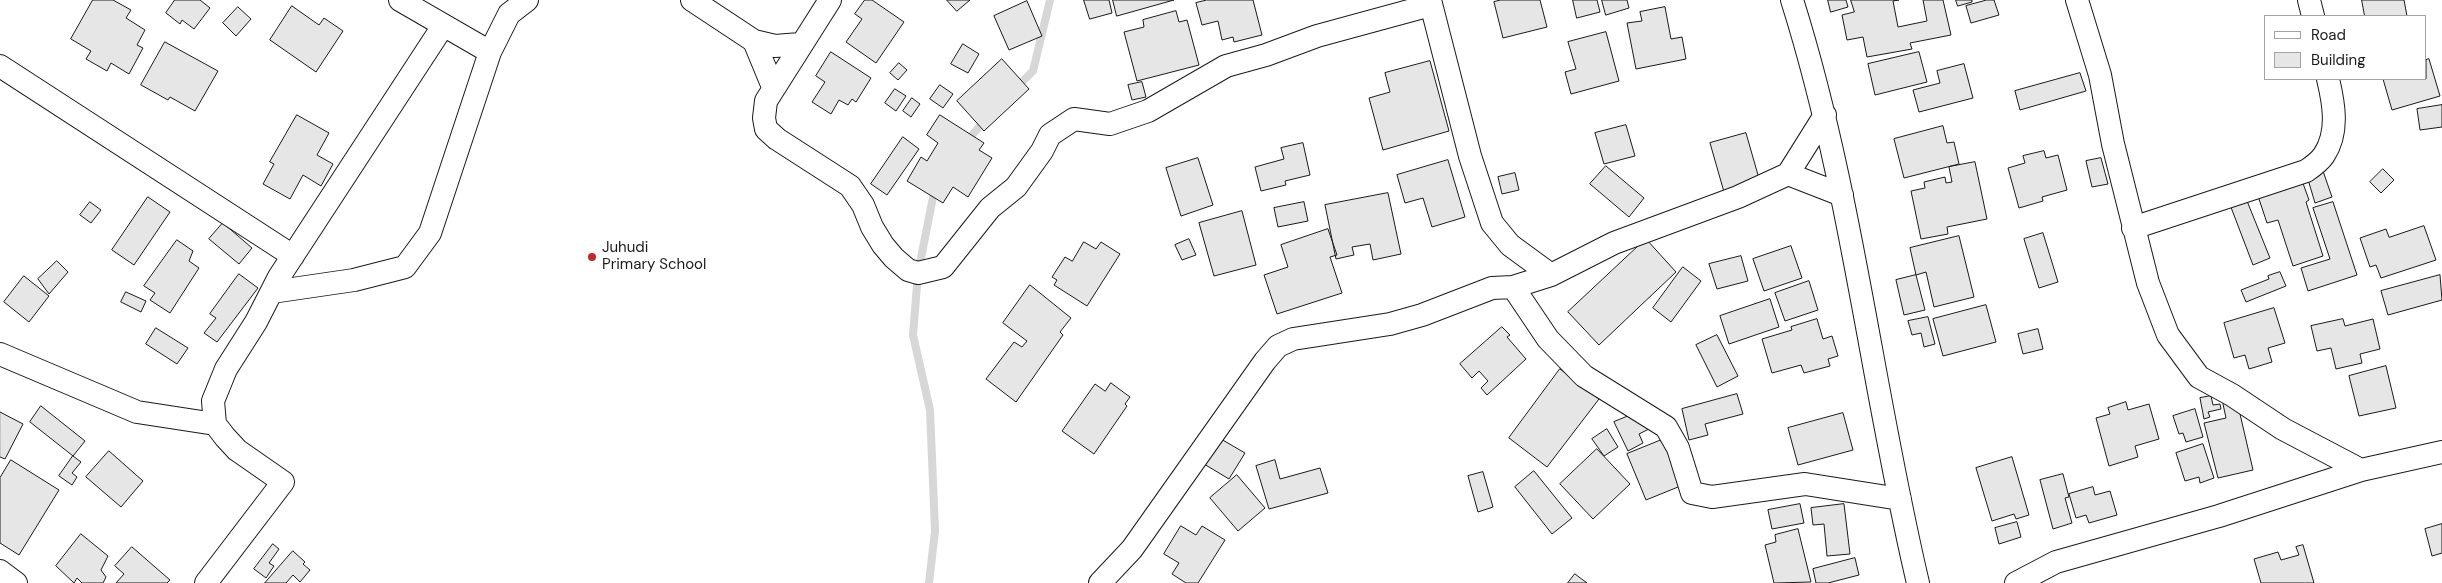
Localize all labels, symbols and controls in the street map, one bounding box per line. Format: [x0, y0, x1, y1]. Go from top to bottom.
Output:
legend [2264, 15, 2427, 80]
text: Road [2311, 25, 2346, 45]
text: Building [2311, 50, 2366, 70]
place label: Juhudi Primary School [602, 239, 706, 274]
marker: Juhudi Primary School [586, 251, 598, 263]

